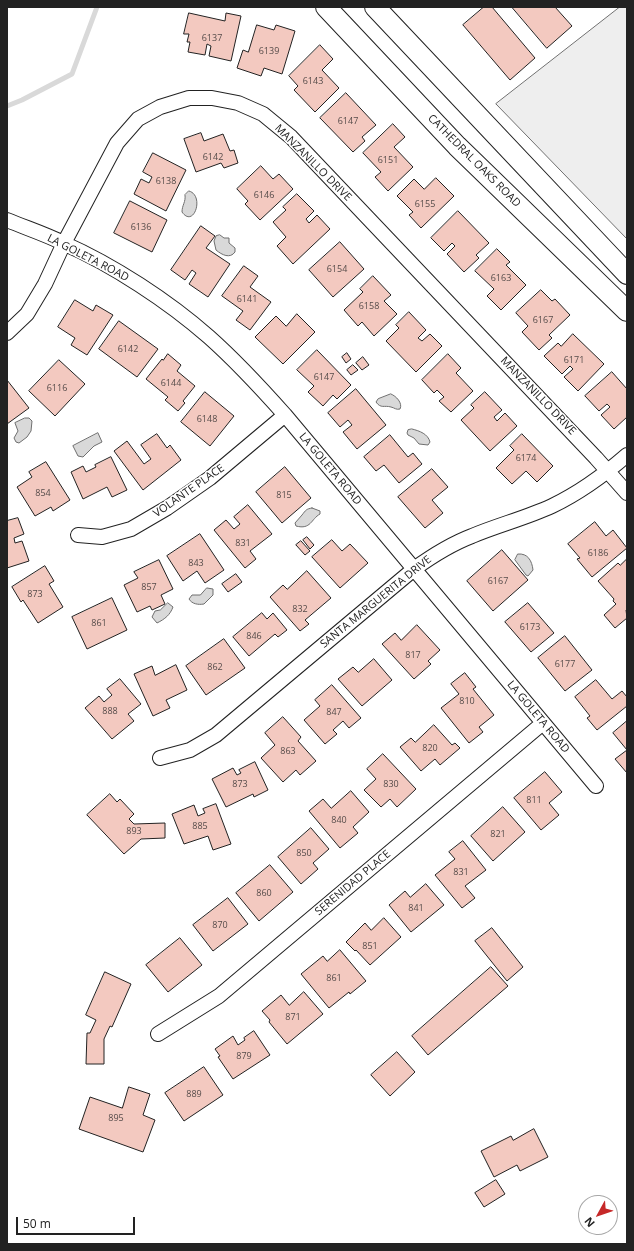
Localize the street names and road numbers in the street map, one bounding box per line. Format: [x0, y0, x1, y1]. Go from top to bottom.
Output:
street label: CATHEDRAL OAKS ROAD [425, 112, 523, 210]
street label: MANZANILLO DRIVE [272, 122, 354, 204]
street label: LA GOLETA ROAD [45, 232, 131, 284]
street label: MANZANILLO DRIVE [497, 354, 579, 438]
street label: LA GOLETA ROAD [296, 430, 364, 508]
street label: VOLANTE PLACE [151, 462, 227, 520]
street label: SANTA MARGUERITA DRIVE [318, 553, 434, 651]
street label: LA GOLETA ROAD [504, 678, 572, 756]
street label: SERENIDAD PLACE [313, 848, 393, 918]

